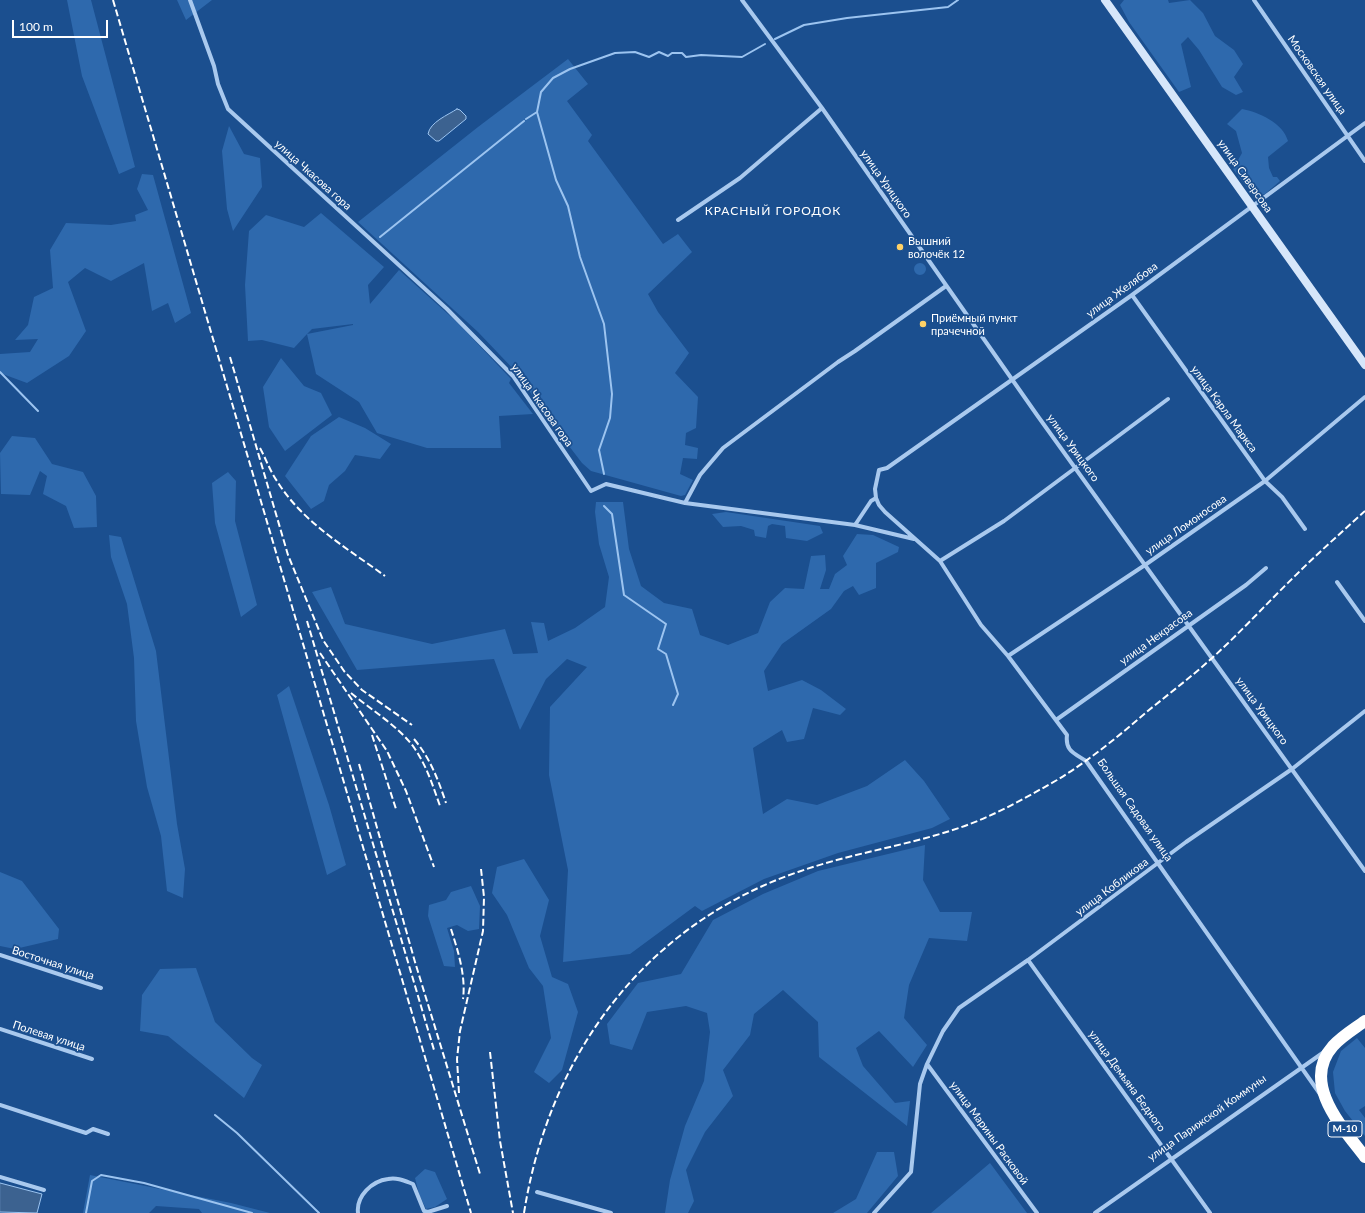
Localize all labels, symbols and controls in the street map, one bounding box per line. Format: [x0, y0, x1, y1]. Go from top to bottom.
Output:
scale bar [14, 12, 110, 38]
text: 100 m [19, 19, 53, 34]
street label: Московская улица [1285, 33, 1349, 117]
street label: улица Чкасова гора [272, 137, 354, 213]
street label: улица Сиверсова [1215, 137, 1275, 215]
street label: улица Урицкого [858, 147, 914, 221]
district label: КРАСНЫЙ ГОРОДОК [705, 204, 841, 218]
place label: Вышний волочёк 12 [908, 234, 965, 260]
marker: Вышний волочёк 12 [895, 242, 905, 252]
street label: улица Желябова [1084, 260, 1160, 320]
place label: Приёмный пункт прачечной [931, 311, 1018, 337]
marker: Приёмный пункт прачечной [918, 319, 928, 329]
street label: улица Чкасова гора [508, 361, 576, 449]
street label: улица Карла Маркса [1188, 363, 1260, 455]
street label: улица Урицкого [1044, 412, 1102, 484]
street label: улица Ломоносова [1143, 492, 1229, 558]
street label: улица Некрасова [1117, 606, 1195, 668]
street label: улица Урицкого [1233, 675, 1291, 747]
street label: Большая Садовая улица [1095, 756, 1175, 864]
street label: улица Кобликова [1073, 855, 1151, 919]
street label: Восточная улица [10, 943, 96, 983]
street label: Полевая улица [11, 1018, 87, 1054]
street label: улица Демьяна Бедного [1086, 1028, 1168, 1134]
street label: улица Парижской Коммуны [1145, 1072, 1269, 1164]
street label: улица Марины Расковой [947, 1079, 1031, 1187]
road number: М-10 [1328, 1121, 1362, 1137]

